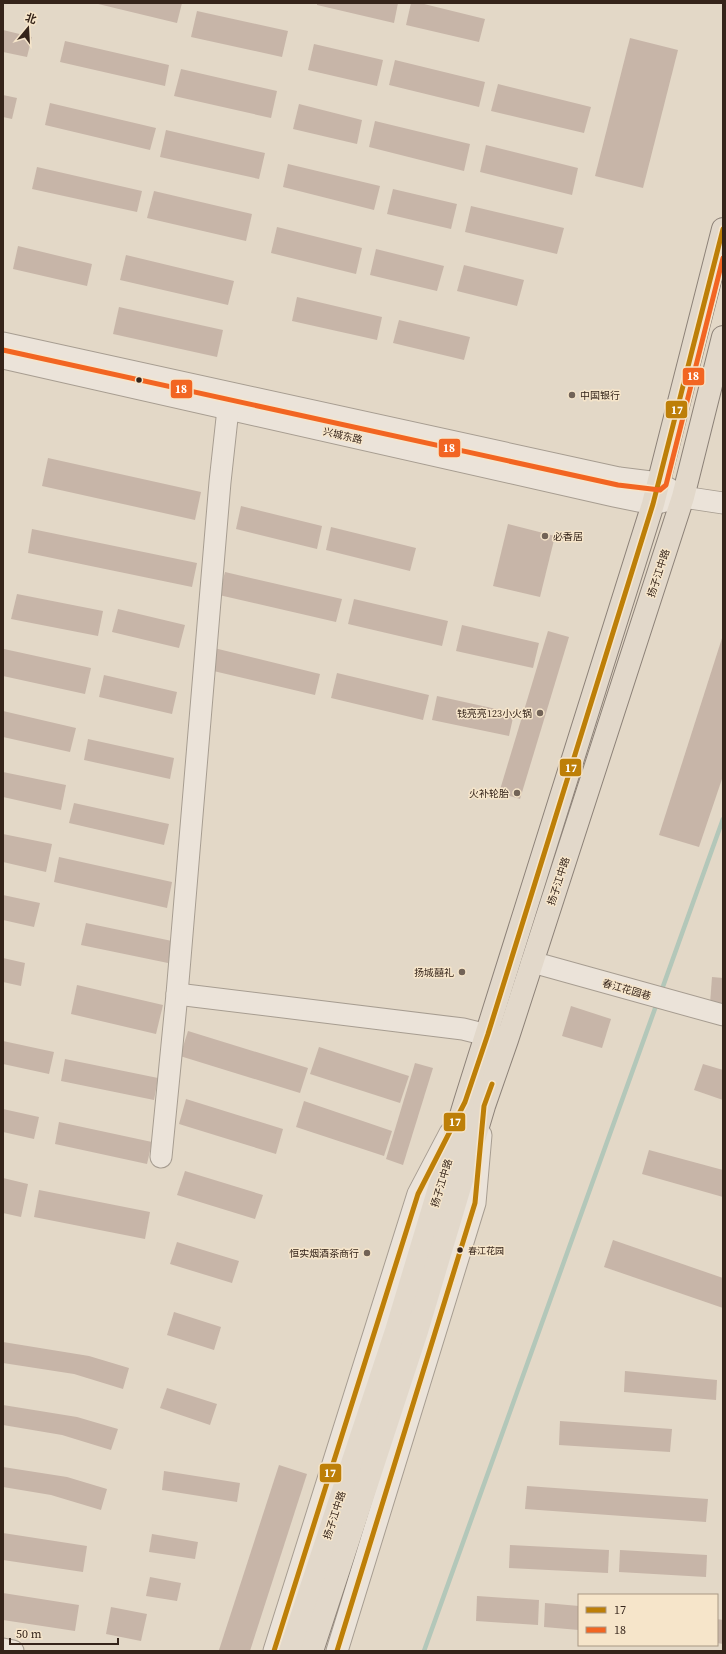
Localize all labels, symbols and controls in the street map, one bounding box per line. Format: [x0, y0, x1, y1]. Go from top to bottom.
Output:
north arrow [8, 8, 48, 48]
text: 北 [23, 10, 38, 28]
line badge: 18 [682, 367, 705, 386]
text: 18 [687, 369, 699, 384]
unlabelled marker [134, 375, 144, 385]
line badge: 18 [170, 379, 193, 399]
text: 18 [175, 382, 187, 397]
place label: 中国银行 [580, 389, 620, 402]
marker: 中国银行 [567, 390, 577, 400]
line badge: 17 [665, 400, 688, 419]
text: 17 [671, 403, 683, 418]
street label: 兴城东路 [322, 425, 364, 446]
line badge: 18 [438, 438, 461, 458]
text: 18 [443, 441, 455, 456]
place label: 必香居 [553, 530, 583, 543]
marker: 必香居 [540, 531, 550, 541]
street label: 扬子江中路 [645, 547, 672, 599]
place label: 钱亮亮123小火锅 [457, 707, 532, 720]
marker: 钱亮亮123小火锅 [535, 708, 545, 718]
line badge: 17 [559, 758, 582, 777]
text: 17 [565, 761, 577, 776]
place label: 火补轮胎 [469, 787, 509, 800]
marker: 火补轮胎 [512, 788, 522, 798]
street label: 扬子江中路 [545, 855, 572, 907]
place label: 扬城囍礼 [414, 966, 454, 979]
marker: 扬城囍礼 [457, 967, 467, 977]
street label: 春江花园巷 [601, 976, 653, 1003]
line badge: 17 [443, 1112, 466, 1132]
text: 17 [449, 1115, 461, 1130]
street label: 扬子江中路 [428, 1157, 455, 1209]
marker: 春江花园 [455, 1245, 465, 1255]
place label: 春江花园 [468, 1245, 504, 1257]
place label: 恒实烟酒茶商行 [289, 1247, 359, 1260]
marker: 恒实烟酒茶商行 [362, 1248, 372, 1258]
line badge: 17 [319, 1463, 342, 1483]
text: 17 [324, 1466, 336, 1481]
street label: 扬子江中路 [321, 1489, 348, 1541]
legend [578, 1594, 718, 1646]
text: 17 [614, 1602, 626, 1618]
scale bar [10, 1620, 118, 1646]
text: 18 [614, 1622, 626, 1638]
text: 50 m [16, 1626, 42, 1642]

